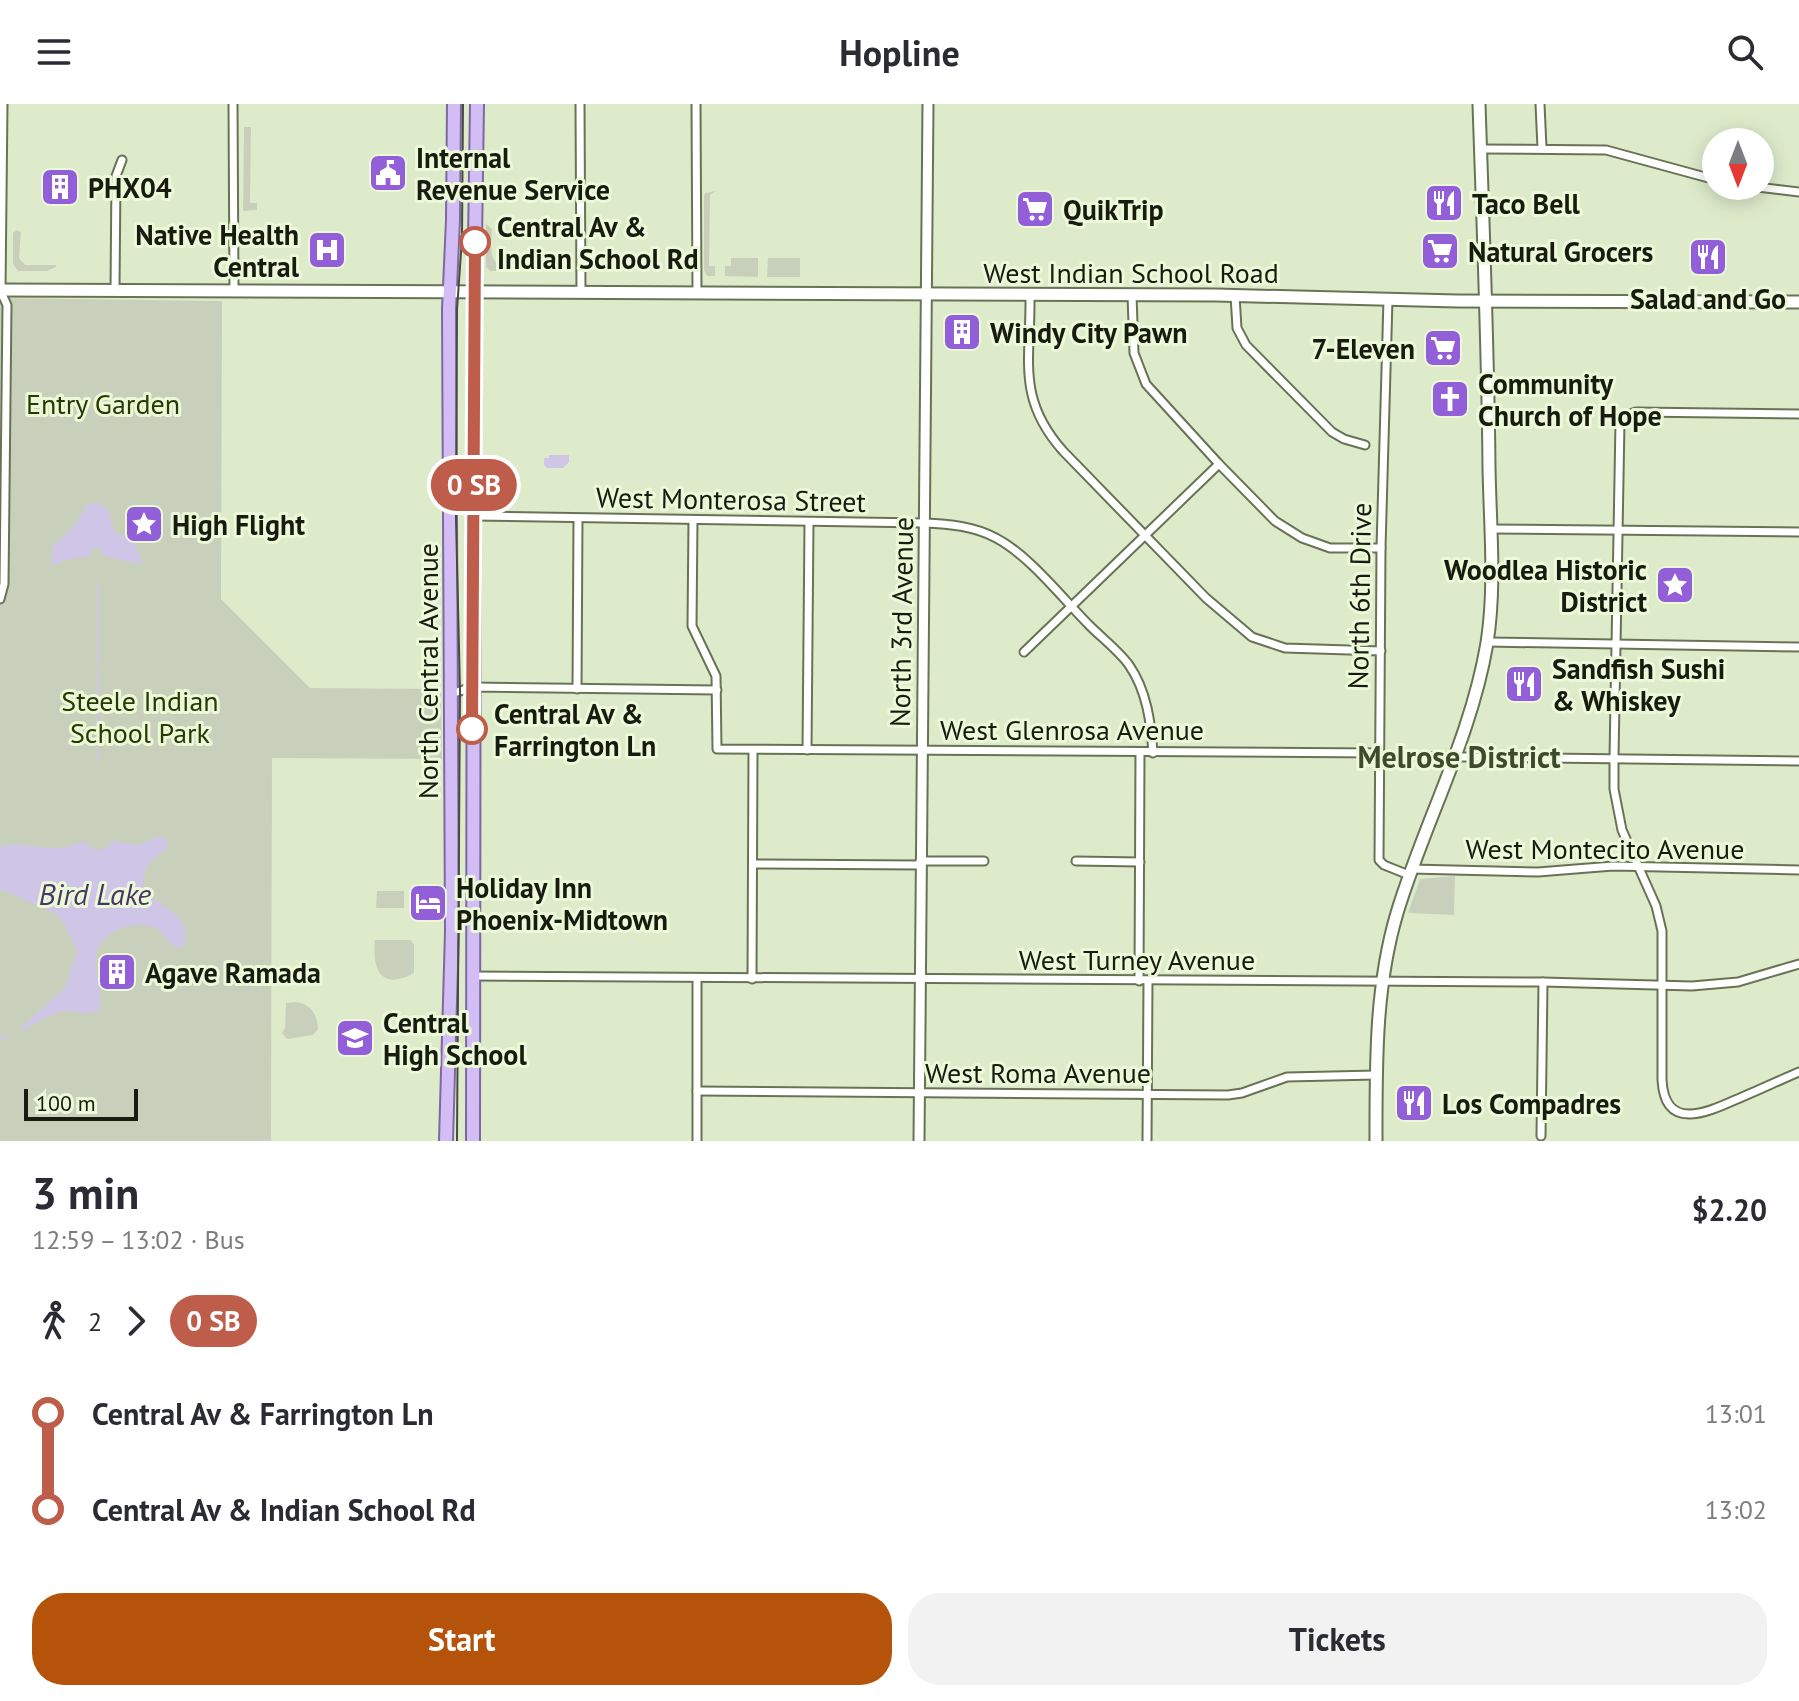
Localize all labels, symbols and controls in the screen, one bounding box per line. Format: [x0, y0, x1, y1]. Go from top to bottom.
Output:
text: Hopline [839, 29, 960, 76]
icon: menu [32, 30, 76, 74]
icon: search [1723, 30, 1767, 74]
north arrow [1702, 128, 1774, 200]
map controls [1702, 128, 1774, 200]
place label: Internal Revenue Service [416, 139, 610, 208]
public building icon: Internal Revenue Service [367, 152, 409, 194]
building icon: PHX04 [39, 166, 81, 208]
place label: PHX04 [88, 169, 172, 206]
restaurant icon: Taco Bell [1423, 182, 1465, 224]
place label: Taco Bell [1472, 185, 1581, 222]
supermarket icon: QuikTrip [1014, 188, 1056, 230]
place label: QuikTrip [1063, 191, 1164, 228]
place label: Central Av & Indian School Rd [497, 208, 699, 277]
place label: Native Health Central [135, 216, 300, 285]
marker: Central Av & Indian School Rd [460, 227, 490, 257]
hospital icon: Native Health Central [306, 229, 348, 271]
supermarket icon: Natural Grocers [1419, 230, 1461, 272]
place label: Natural Grocers [1468, 233, 1653, 270]
restaurant icon: Salad and Go [1687, 236, 1729, 278]
street label: West Indian School Road [983, 254, 1279, 291]
place label: Salad and Go [1630, 280, 1786, 317]
building icon: Windy City Pawn [941, 311, 983, 353]
place label: Windy City Pawn [990, 314, 1187, 351]
supermarket icon: 7-Eleven [1422, 327, 1464, 369]
place label: 7-Eleven [1312, 330, 1415, 367]
place label: Community Church of Hope [1478, 365, 1662, 434]
church icon: Community Church of Hope [1429, 378, 1471, 420]
park label: Entry Garden [26, 385, 180, 422]
line badge: 0 SB [418, 459, 530, 511]
text: 0 SB [447, 466, 501, 503]
street label: West Monterosa Street [596, 478, 867, 520]
street label: North 6th Drive [1339, 502, 1379, 690]
place icon: High Flight [123, 503, 165, 545]
place label: High Flight [172, 506, 305, 543]
street label: North 3rd Avenue [881, 517, 921, 727]
street label: North Central Avenue [409, 543, 446, 799]
place label: Woodlea Historic District [1444, 551, 1647, 620]
place icon: Woodlea Historic District [1654, 564, 1696, 606]
place label: Sandfish Sushi & Whiskey [1552, 650, 1725, 719]
restaurant icon: Sandfish Sushi & Whiskey [1503, 663, 1545, 705]
park label: Steele Indian School Park [61, 682, 219, 751]
place label: Central Av & Farrington Ln [494, 695, 656, 764]
street label: West Glenrosa Avenue [940, 711, 1204, 748]
marker: Central Av & Farrington Ln [457, 714, 487, 744]
district label: Melrose District [1358, 737, 1561, 776]
street label: West Montecito Avenue [1466, 830, 1744, 867]
place label: Holiday Inn Phoenix-Midtown [456, 869, 668, 938]
water label: Bird Lake [39, 874, 151, 913]
hotel icon: Holiday Inn Phoenix-Midtown [407, 882, 449, 924]
street label: West Turney Avenue [1019, 941, 1255, 978]
building icon: Agave Ramada [96, 951, 138, 993]
place label: Agave Ramada [145, 954, 321, 991]
place label: Central High School [383, 1004, 527, 1073]
school or university icon: Central High School [334, 1017, 376, 1059]
street label: West Roma Avenue [925, 1054, 1151, 1091]
restaurant icon: Los Compadres [1393, 1082, 1435, 1124]
scale bar [24, 1085, 138, 1121]
place label: Los Compadres [1442, 1085, 1621, 1122]
text: 100 m [36, 1089, 96, 1117]
text: 3 min [32, 1164, 139, 1221]
text: $2.20 [1692, 1190, 1767, 1229]
text: 12:59 – 13:02 · Bus [32, 1223, 245, 1256]
icon: walk [32, 1299, 76, 1343]
icon: forward [114, 1299, 158, 1343]
text: 0 SB [186, 1302, 241, 1339]
text: 2 [88, 1305, 102, 1338]
text: Central Av & Farrington Ln [92, 1394, 434, 1433]
text: 13:01 [1705, 1397, 1767, 1430]
text: Central Av & Indian School Rd [92, 1490, 476, 1529]
text: 13:02 [1705, 1493, 1767, 1526]
button: Start [32, 1593, 892, 1685]
button: Tickets [908, 1593, 1767, 1685]

